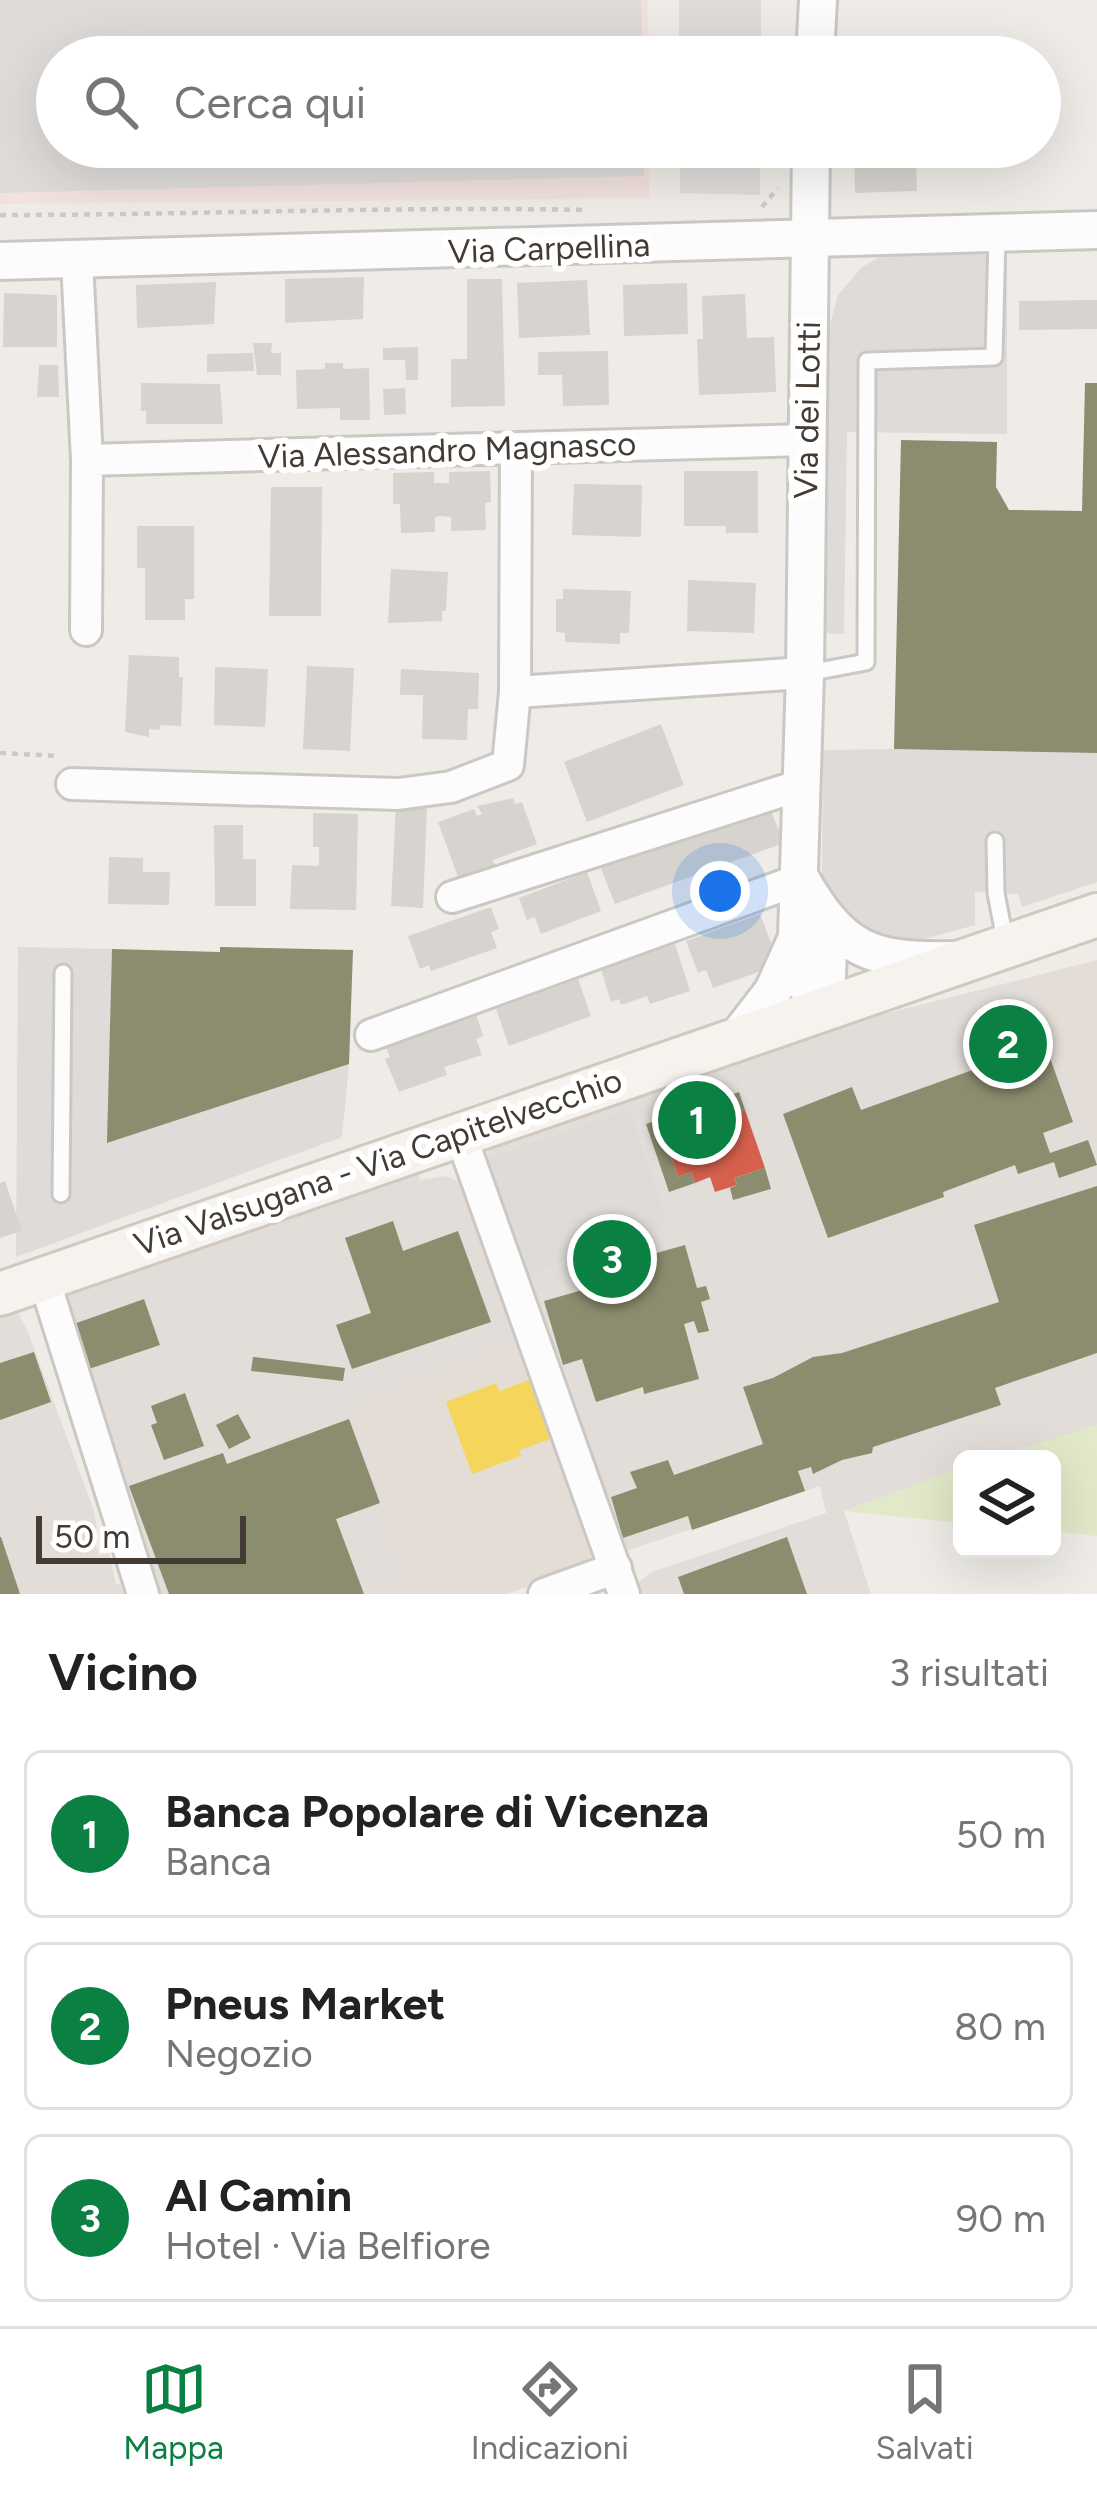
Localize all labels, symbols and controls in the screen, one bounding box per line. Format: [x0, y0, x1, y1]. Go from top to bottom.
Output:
search box [36, 36, 1061, 168]
icon: search [78, 69, 144, 135]
text: Cerca qui [174, 75, 366, 129]
street label: Via Carpellina [447, 225, 651, 271]
street label: Via dei Lotti [786, 321, 828, 499]
street label: Via Alessandro Magnasco [257, 424, 637, 476]
your location [690, 861, 750, 921]
pin: 2 [969, 999, 1047, 1089]
street label: Via Valsugana - Via Capitelvecchio [129, 1060, 627, 1264]
pin: 1 [658, 1075, 736, 1165]
pin: 3 [573, 1214, 651, 1304]
map controls [953, 1450, 1061, 1558]
button: layers [953, 1450, 1061, 1558]
scale bar [36, 1510, 246, 1563]
text: 50 m [54, 1517, 130, 1556]
text: Vicino [48, 1642, 198, 1703]
text: 3 risultati [889, 1649, 1049, 1696]
text: Banca Popolare di Vicenza [165, 1784, 709, 1838]
text: 1 [82, 1811, 98, 1858]
text: 50 m [956, 1811, 1046, 1858]
text: Banca [165, 1838, 271, 1885]
text: Pneus Market [165, 1976, 445, 2030]
text: 2 [79, 2003, 101, 2050]
text: 80 m [954, 2003, 1046, 2050]
text: Negozio [165, 2030, 313, 2077]
text: Al Camin [165, 2168, 352, 2222]
text: 3 [79, 2195, 101, 2242]
text: 90 m [956, 2195, 1046, 2242]
text: Hotel · Via Belfiore [165, 2222, 490, 2269]
tab: Mappa [123, 2356, 224, 2467]
tab: Indicazioni [471, 2356, 629, 2467]
tab: Salvati [876, 2356, 974, 2467]

